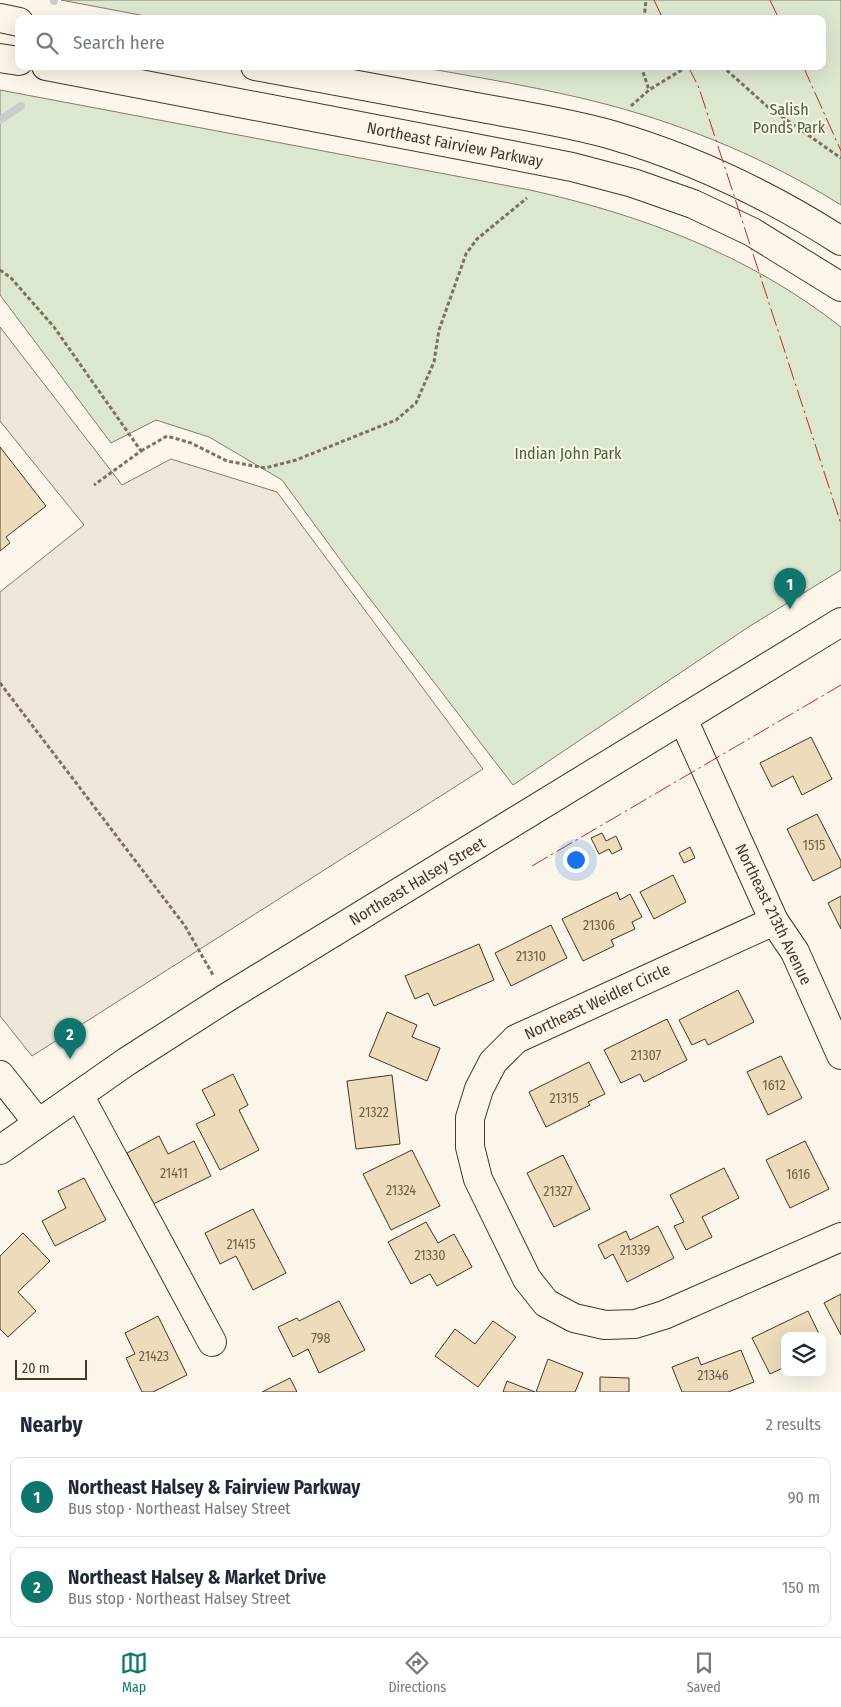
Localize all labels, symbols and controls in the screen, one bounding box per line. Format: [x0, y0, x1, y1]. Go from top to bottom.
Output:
search box [15, 15, 826, 70]
icon: search [33, 29, 61, 57]
text: Search here [73, 31, 165, 54]
park label: Salish Ponds Park [753, 100, 826, 137]
street label: Northeast Fairview Parkway [365, 118, 545, 171]
park label: Indian John Park [514, 444, 622, 463]
pin: 1 [774, 568, 806, 609]
street label: Northeast Halsey Street [346, 833, 489, 930]
house number: 1515 [802, 837, 826, 854]
street label: Northeast 213th Avenue [731, 841, 816, 988]
your location [563, 847, 589, 873]
house number: 21306 [583, 917, 615, 934]
house number: 21310 [516, 948, 546, 965]
street label: Northeast Weidler Circle [521, 959, 673, 1044]
pin: 2 [54, 1018, 86, 1059]
house number: 21307 [631, 1047, 662, 1064]
house number: 1612 [762, 1077, 786, 1094]
house number: 21315 [549, 1090, 579, 1107]
house number: 21322 [359, 1104, 389, 1121]
house number: 21411 [160, 1165, 188, 1182]
house number: 1616 [786, 1166, 810, 1183]
house number: 21324 [386, 1182, 416, 1199]
house number: 21327 [543, 1183, 573, 1200]
house number: 21415 [226, 1236, 256, 1253]
house number: 21339 [620, 1242, 650, 1259]
house number: 21330 [414, 1247, 446, 1264]
house number: 798 [311, 1330, 331, 1347]
map controls [781, 1332, 826, 1377]
button: layers [781, 1332, 826, 1377]
house number: 21423 [139, 1348, 169, 1365]
scale bar [15, 1357, 88, 1380]
text: 20 m [22, 1360, 50, 1377]
house number: 21346 [697, 1367, 729, 1384]
text: Nearby [20, 1412, 82, 1438]
text: 2 results [766, 1415, 821, 1434]
text: Northeast Halsey & Fairview Parkway [68, 1476, 360, 1499]
text: 1 [34, 1488, 40, 1507]
text: 90 m [788, 1488, 820, 1507]
text: Bus stop · Northeast Halsey Street [68, 1499, 291, 1518]
text: Northeast Halsey & Market Drive [68, 1566, 326, 1589]
text: 2 [33, 1578, 41, 1597]
text: 150 m [782, 1578, 820, 1597]
text: Bus stop · Northeast Halsey Street [68, 1589, 291, 1608]
tab: Map [120, 1649, 148, 1696]
tab: Directions [388, 1649, 446, 1696]
tab: Saved [687, 1649, 721, 1696]

